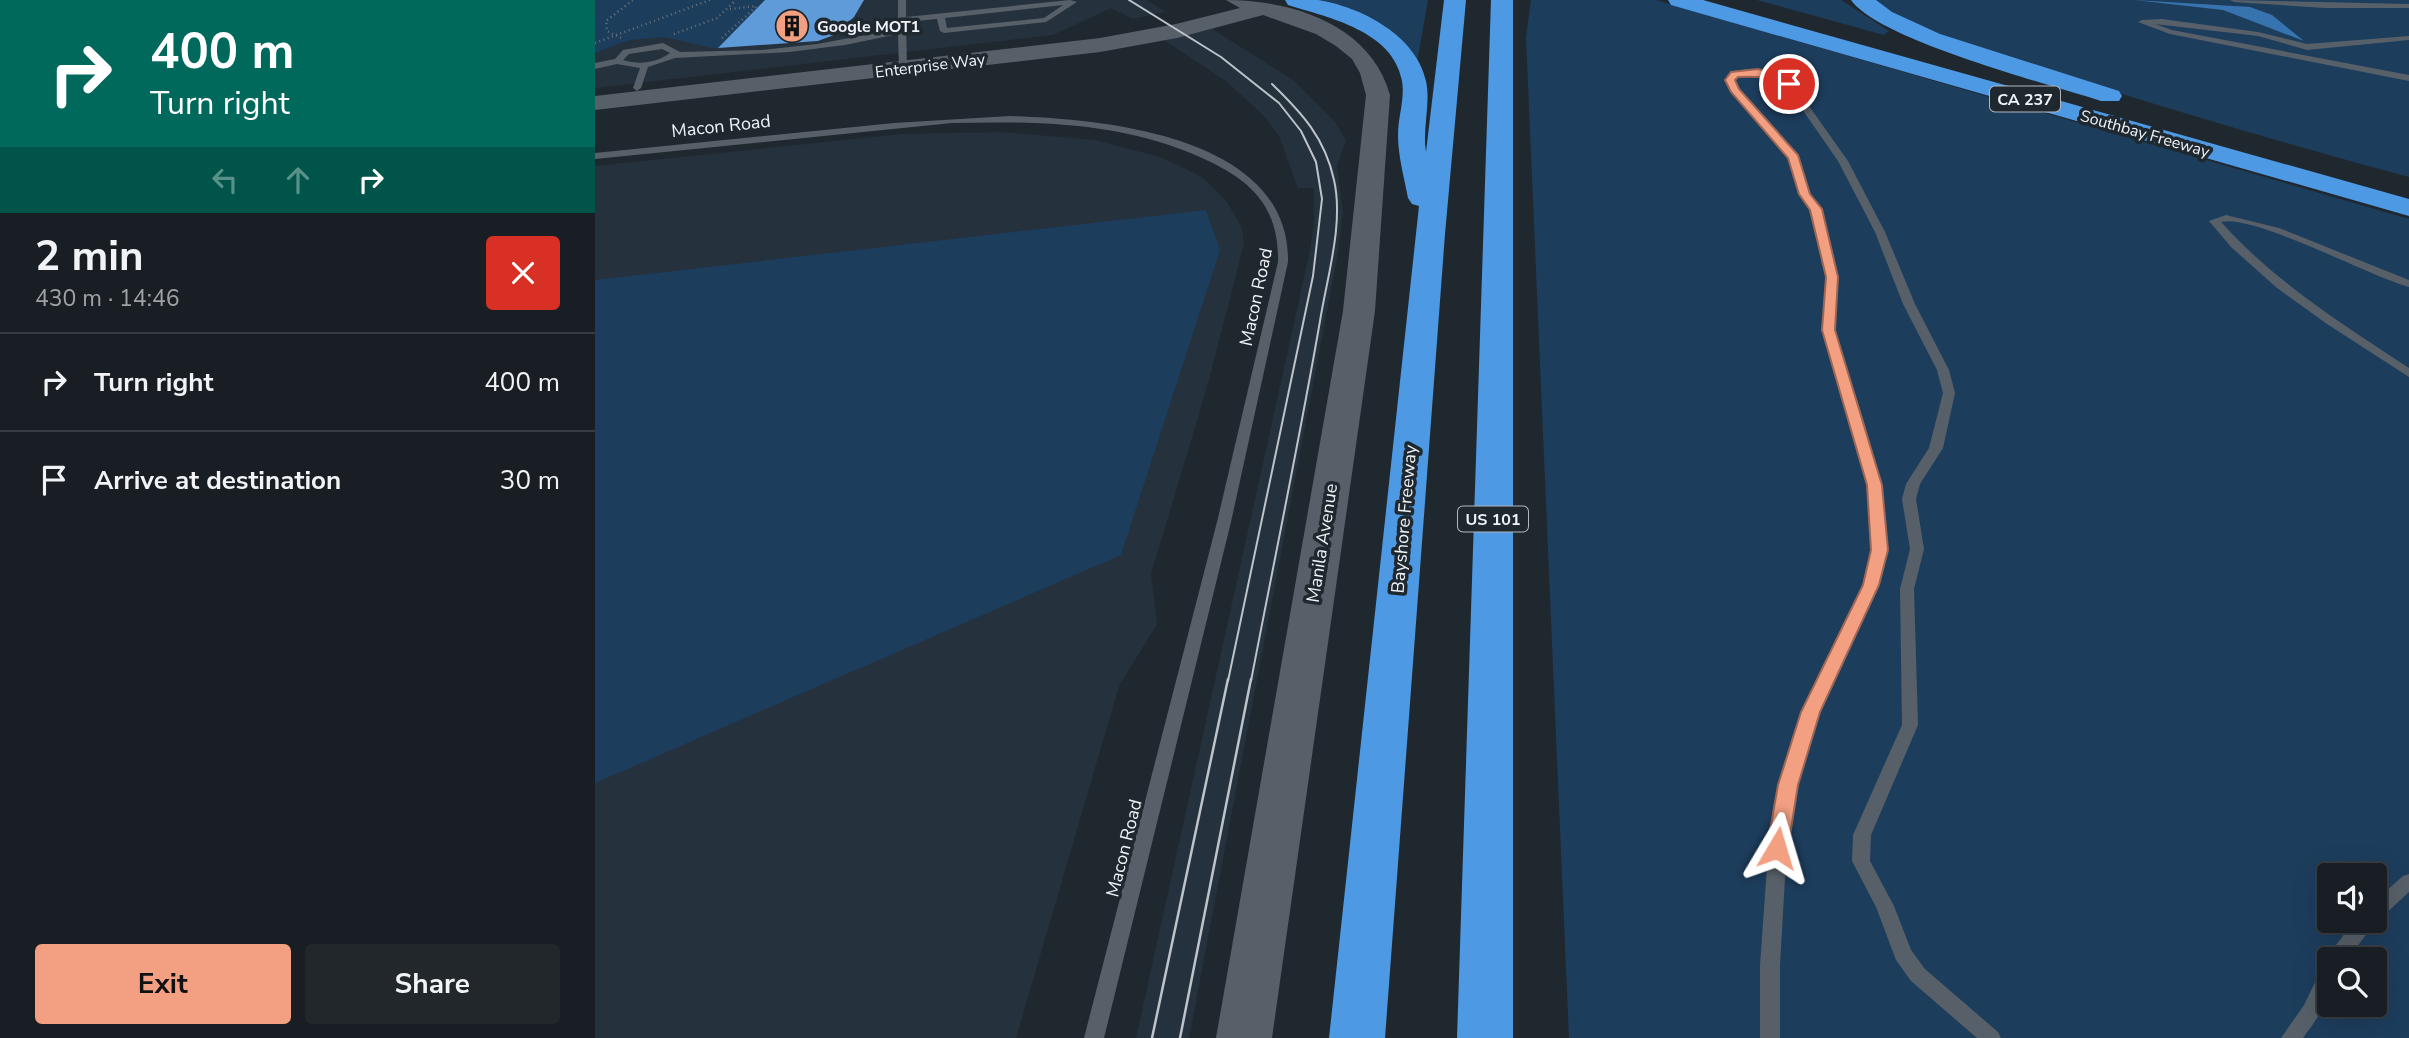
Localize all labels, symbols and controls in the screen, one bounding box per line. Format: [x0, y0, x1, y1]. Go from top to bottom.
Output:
building icon: Google MOT1 [773, 7, 811, 45]
place label: Google MOT1 [817, 16, 920, 38]
text: 400 m [150, 18, 294, 85]
icon: right [35, 28, 126, 119]
street label: Enterprise Way [874, 48, 987, 84]
pin [1759, 54, 1819, 114]
icon: arrive [1770, 65, 1808, 103]
text: Turn right [150, 82, 290, 125]
road number: CA 237 [1990, 86, 2060, 111]
street label: Southbay Freeway [2078, 105, 2213, 163]
street label: Macon Road [670, 109, 772, 143]
icon: left [206, 161, 244, 199]
icon: ahead [279, 161, 317, 199]
icon: right [352, 161, 390, 199]
text: 2 min [35, 228, 144, 285]
button: close [486, 236, 560, 310]
street label: Macon Road [1234, 246, 1278, 348]
text: 430 m · 14:46 [35, 283, 180, 314]
icon: right [35, 363, 73, 401]
text: Turn right [94, 365, 213, 400]
text: 400 m [484, 365, 560, 400]
street label: Bayshore Freeway [1386, 443, 1423, 594]
icon: arrive [35, 461, 73, 499]
text: Arrive at destination [94, 463, 341, 498]
text: 30 m [500, 463, 560, 498]
street label: Manila Avenue [1301, 482, 1343, 604]
road number: US 101 [1458, 506, 1528, 532]
street label: Macon Road [1100, 797, 1148, 899]
position arrow [1740, 811, 1814, 885]
map controls [2317, 863, 2387, 1017]
button: sound [2317, 863, 2387, 933]
button: Exit [35, 944, 291, 1024]
button: Share [305, 944, 560, 1024]
button: search [2317, 947, 2387, 1017]

